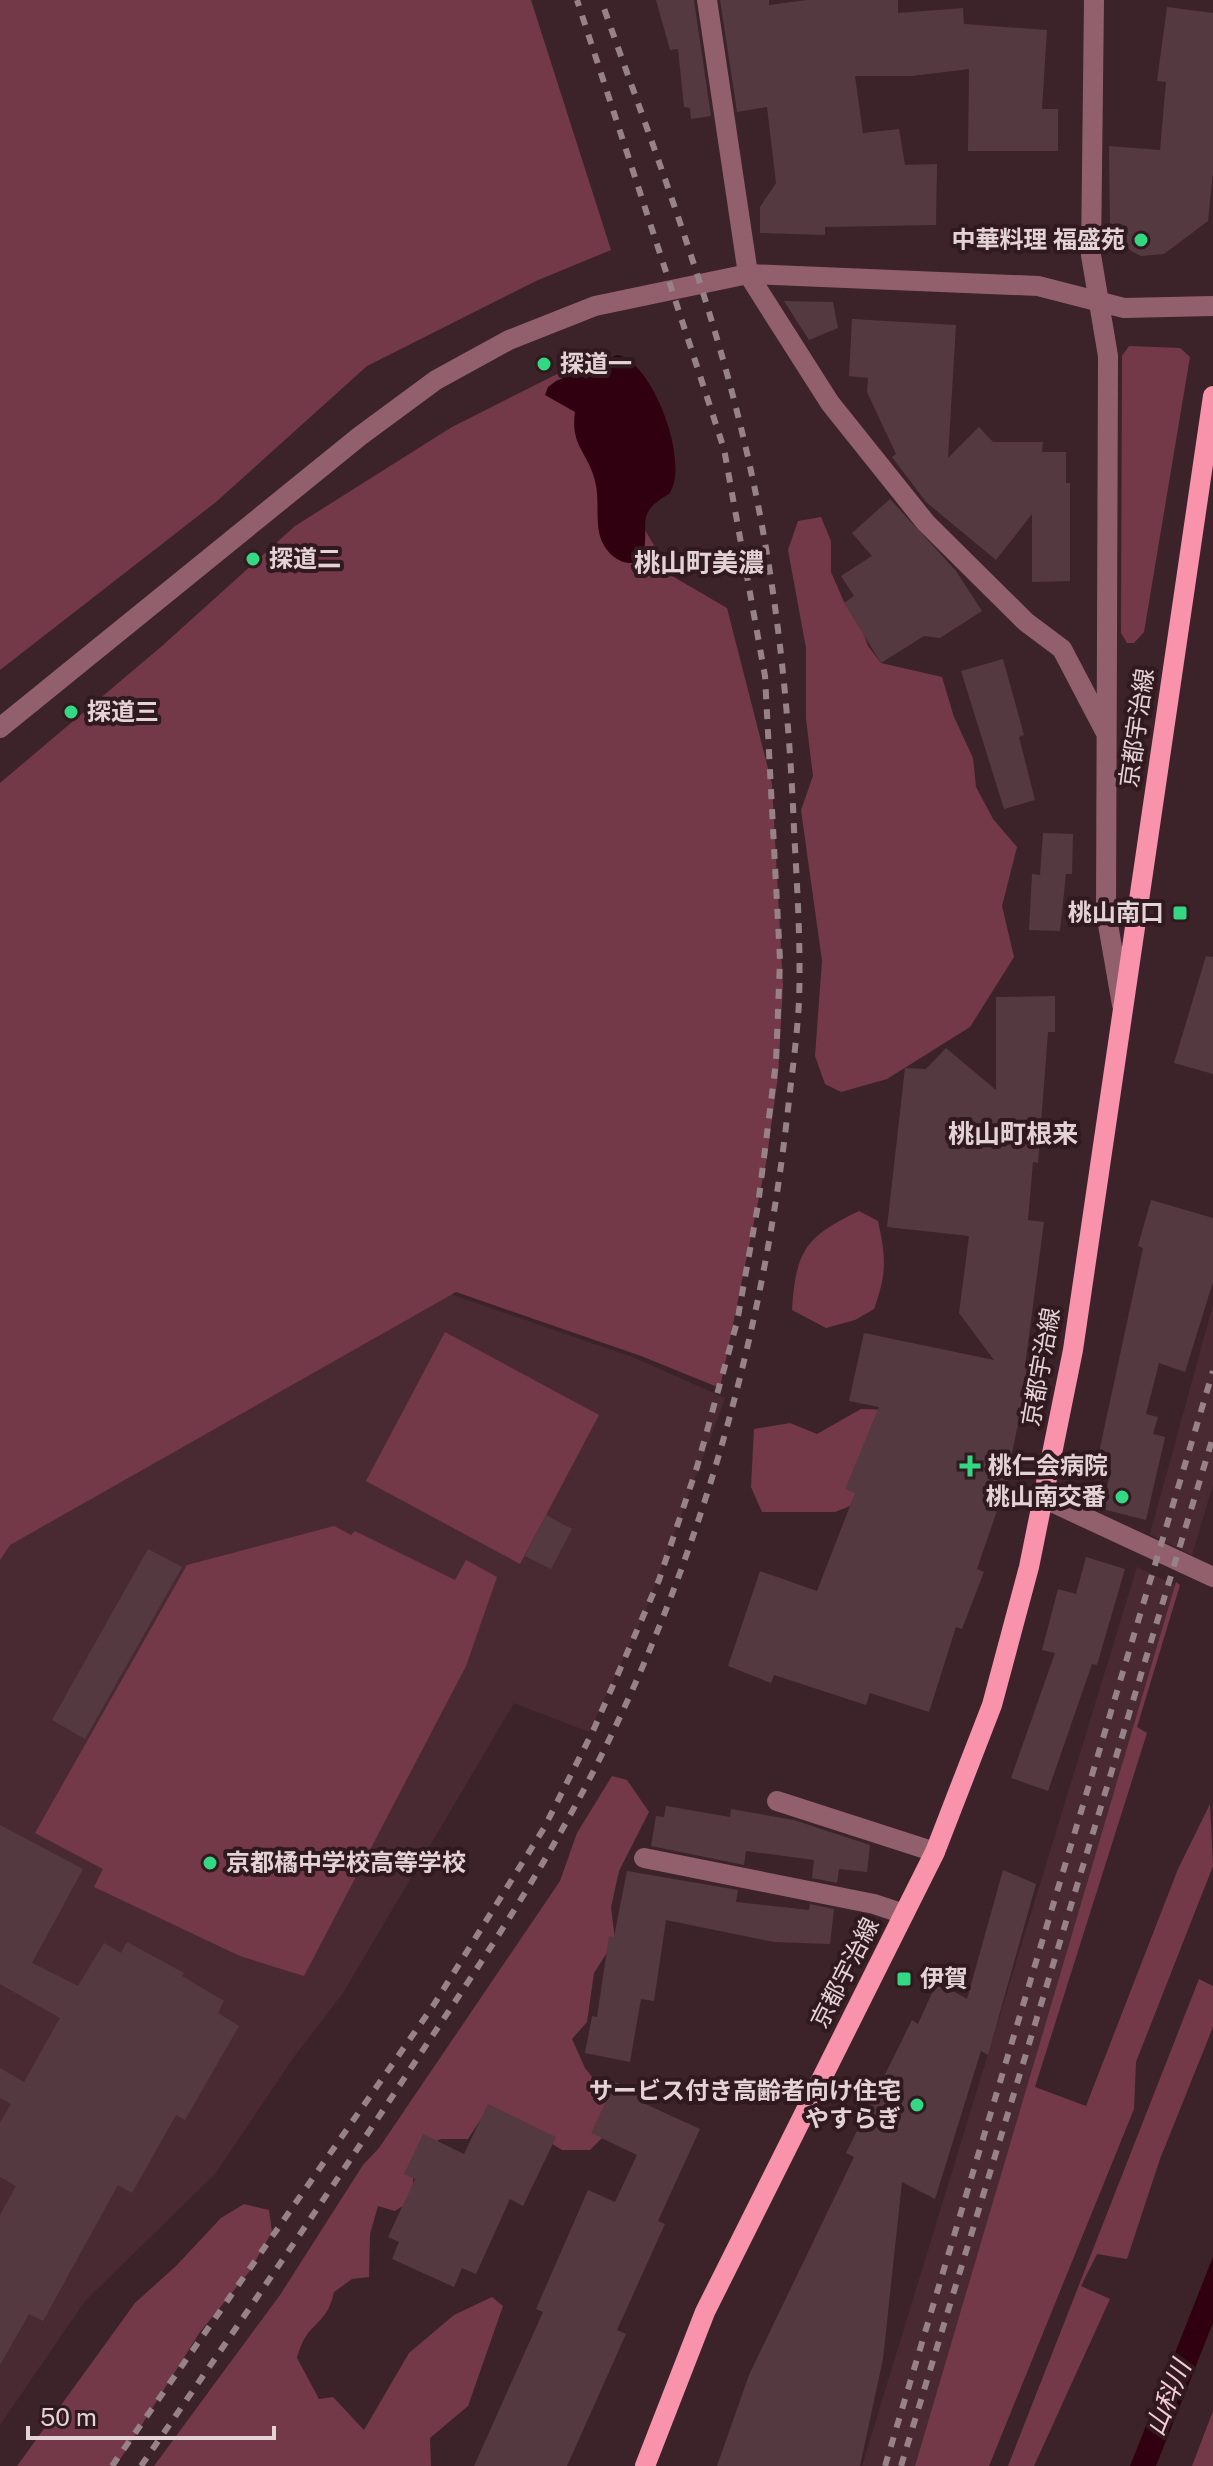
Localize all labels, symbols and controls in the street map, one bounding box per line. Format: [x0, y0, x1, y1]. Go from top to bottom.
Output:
place label: 中華料理 福盛苑 [952, 225, 1125, 253]
marker: 中華料理 福盛苑 [1132, 231, 1150, 249]
place label: 探道一 [560, 349, 632, 377]
marker: 探道一 [535, 355, 553, 373]
place label: 探道二 [269, 544, 341, 572]
district label: 桃山町美濃 [634, 547, 764, 578]
marker: 探道二 [244, 550, 262, 568]
street label: 京都宇治線 [1114, 666, 1158, 789]
place label: 探道三 [87, 697, 159, 725]
marker: 探道三 [62, 703, 80, 721]
place label: 桃山南口 [1068, 898, 1164, 926]
marker: 桃山南口 [1171, 904, 1189, 922]
district label: 桃山町根来 [948, 1118, 1078, 1149]
street label: 京都宇治線 [1016, 1305, 1064, 1428]
place label: 桃仁会病院 [988, 1451, 1108, 1479]
marker: 桃仁会病院 [959, 1455, 981, 1477]
place label: 桃山南交番 [986, 1482, 1106, 1510]
marker: 桃山南交番 [1113, 1488, 1131, 1506]
place label: 京都橘中学校高等学校 [226, 1848, 466, 1876]
marker: 京都橘中学校高等学校 [201, 1854, 219, 1872]
street label: 京都宇治線 [804, 1913, 884, 2032]
place label: 伊賀 [920, 1964, 968, 1992]
marker: 伊賀 [895, 1970, 913, 1988]
place label: サービス付き高齢者向け住宅 やすらぎ [589, 2076, 901, 2132]
marker: サービス付き高齢者向け住宅 やすらぎ [908, 2096, 926, 2114]
water label: 山科川 [1139, 2353, 1198, 2440]
scale bar [28, 2390, 274, 2440]
text: 50 m [40, 2403, 97, 2431]

